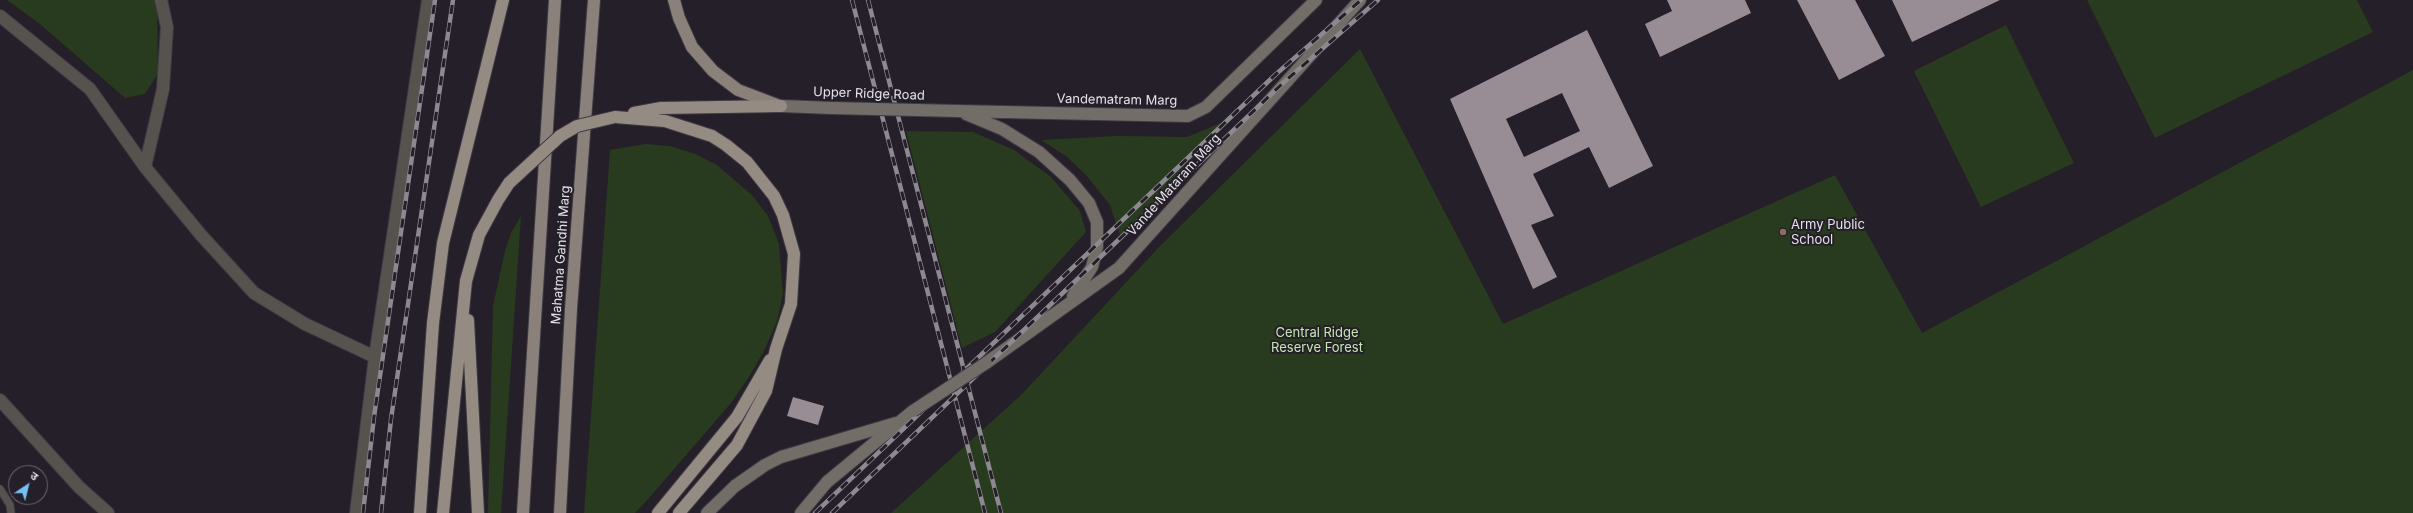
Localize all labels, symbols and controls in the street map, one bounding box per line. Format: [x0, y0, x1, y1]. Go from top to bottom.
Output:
street label: Upper Ridge Road [813, 84, 925, 104]
street label: Vandematram Marg [1057, 91, 1177, 109]
street label: Vande Mataram Marg [1124, 131, 1224, 239]
street label: Mahatma Gandhi Marg [548, 185, 574, 325]
place label: Army Public School [1791, 217, 1865, 248]
marker: Army Public School [1778, 227, 1788, 237]
park label: Central Ridge Reserve Forest [1271, 325, 1363, 356]
north arrow [8, 465, 48, 505]
text: उ [28, 468, 41, 484]

